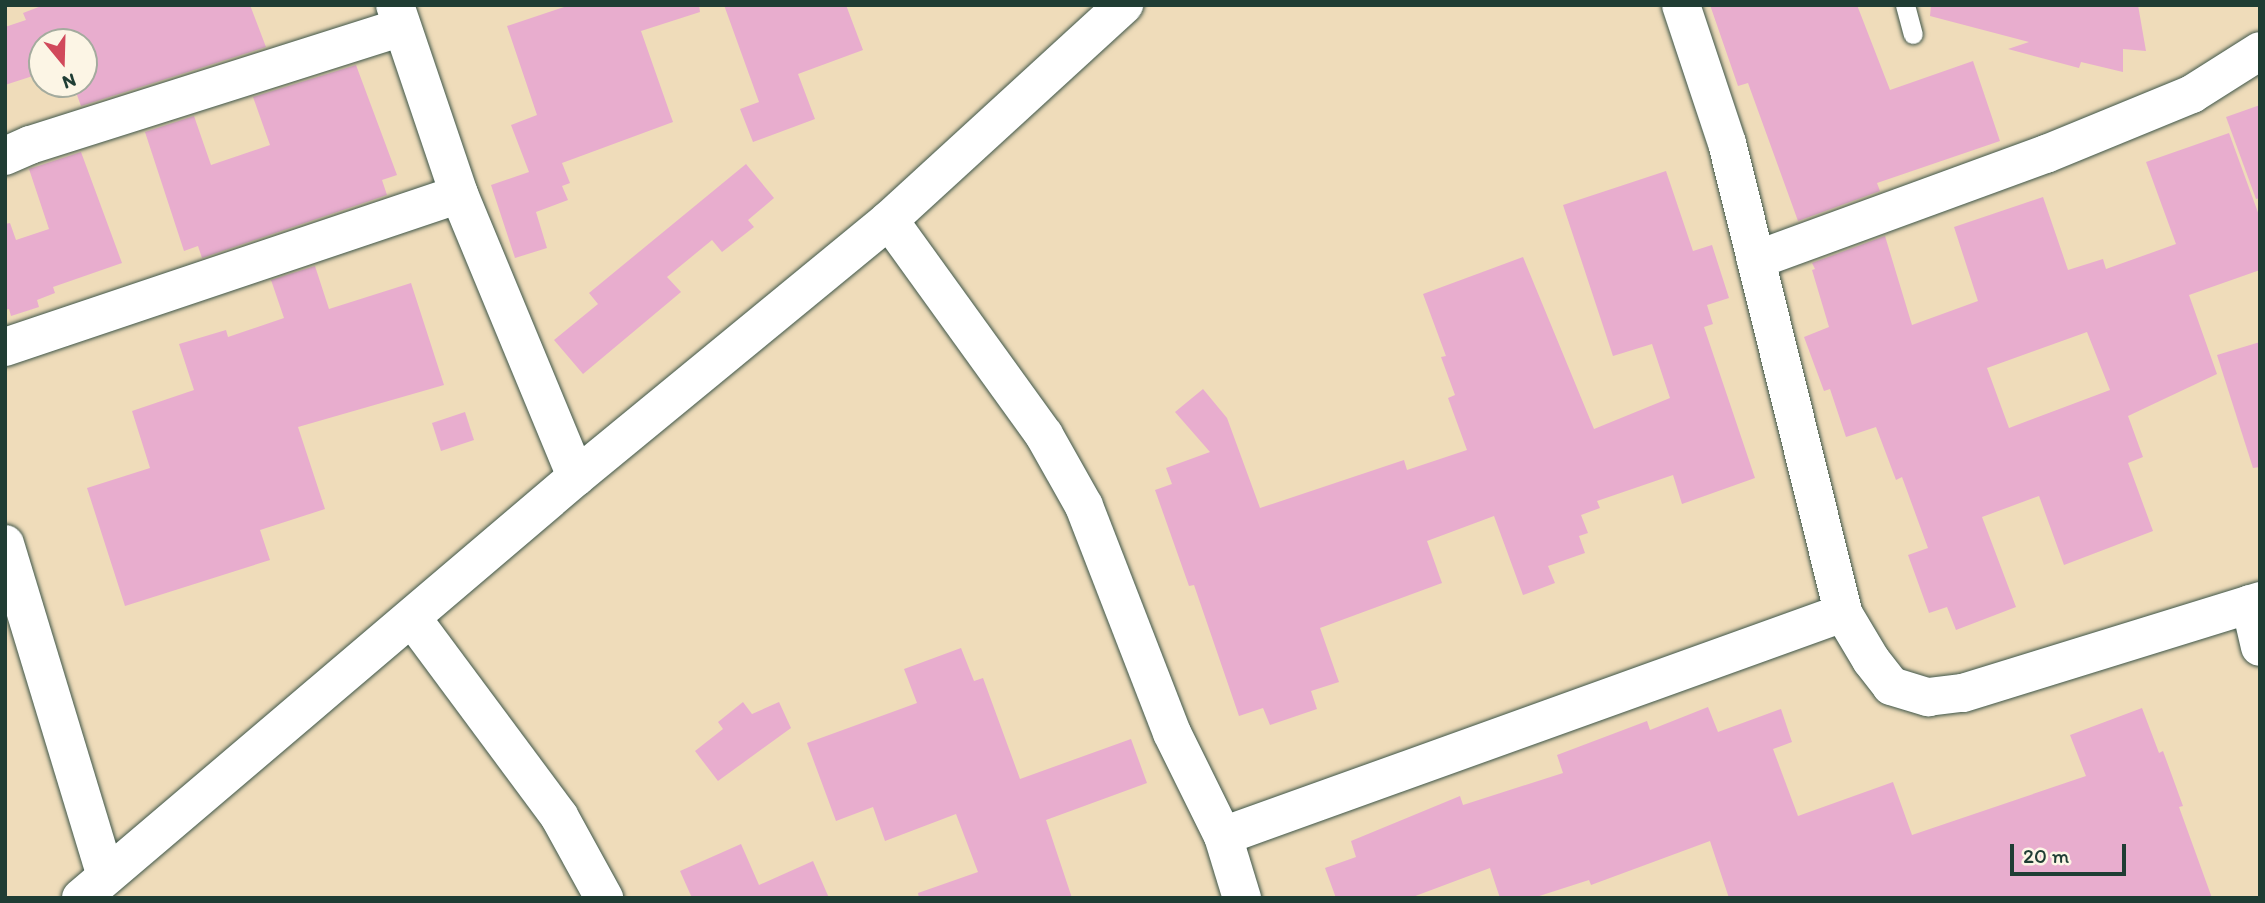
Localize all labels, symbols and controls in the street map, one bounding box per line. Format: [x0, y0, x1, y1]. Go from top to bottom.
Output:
north arrow [28, 28, 98, 98]
text: N [60, 68, 79, 94]
scale bar [2013, 830, 2128, 874]
text: 20 m [2023, 843, 2069, 868]

